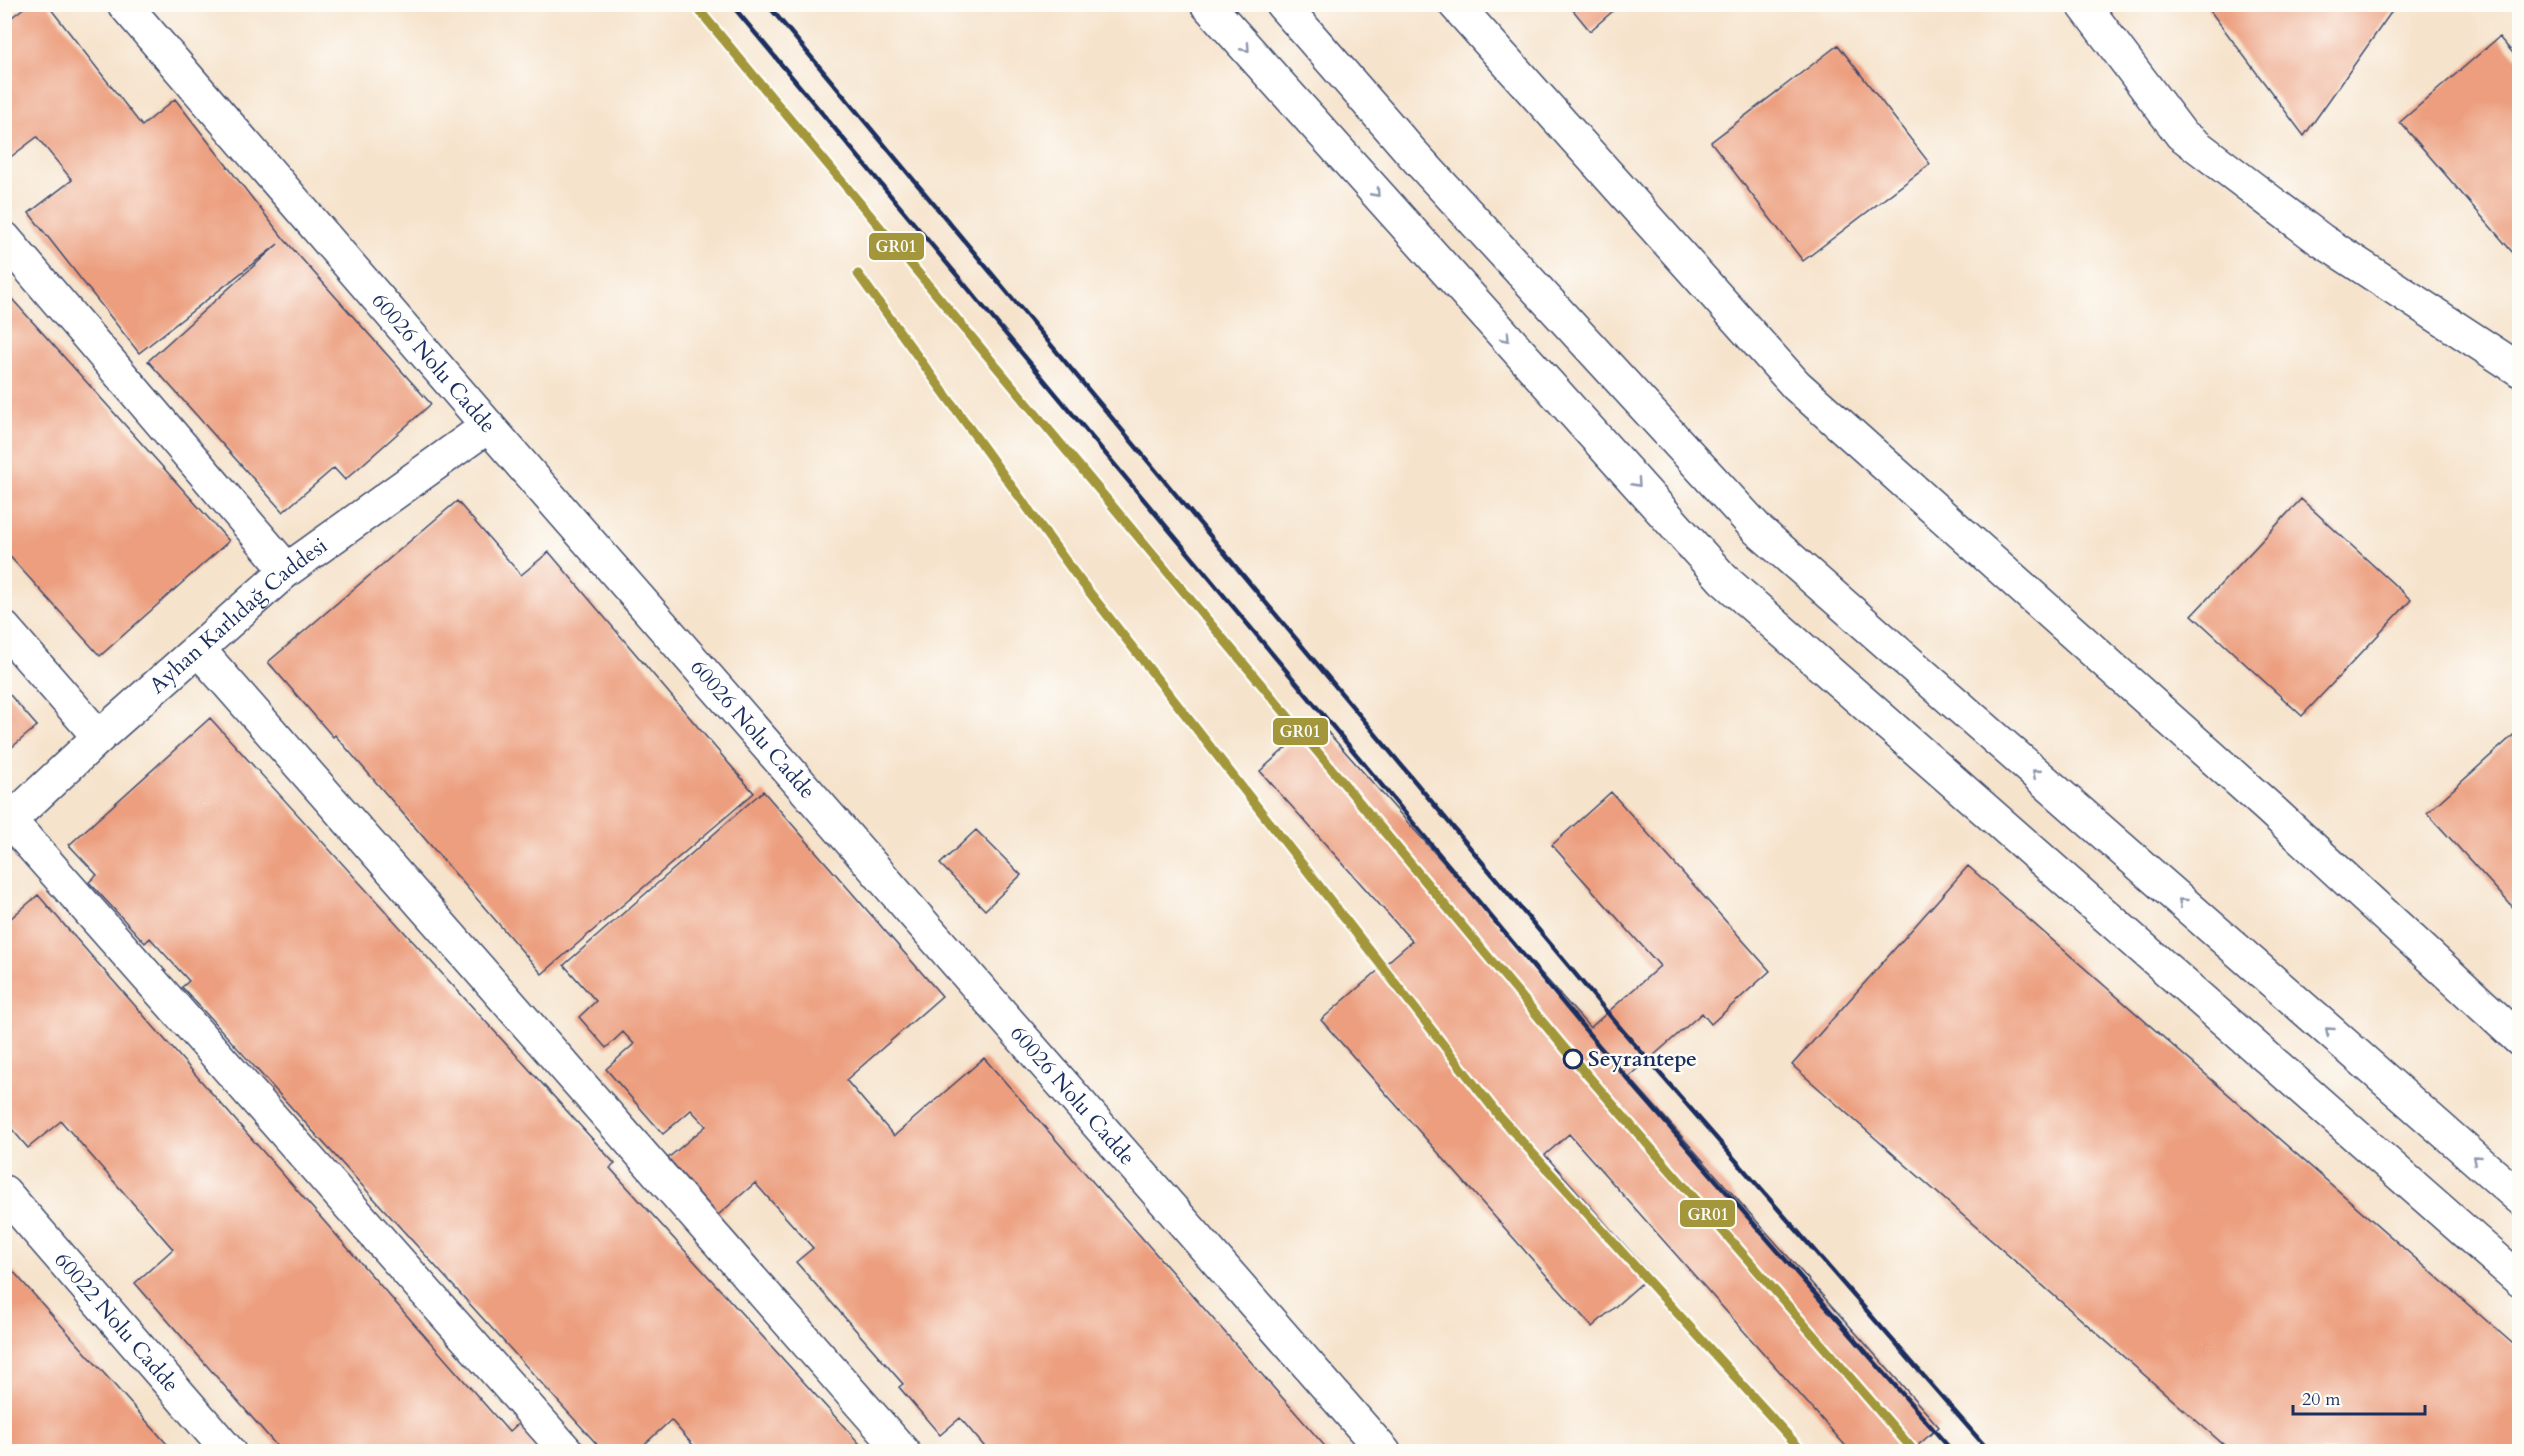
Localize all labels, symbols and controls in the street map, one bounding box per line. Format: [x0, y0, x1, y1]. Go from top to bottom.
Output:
one-way arrow [1239, 41, 1250, 52]
one-way arrow [1369, 186, 1380, 197]
line badge: GR01 [868, 232, 925, 261]
text: GR01 [875, 236, 917, 258]
street label: 60026 Nolu Cadde [365, 286, 503, 440]
one-way arrow [1499, 331, 1510, 342]
one-way arrow [1630, 476, 1641, 487]
street label: Ayhan Karlıdağ Caddesi [143, 531, 333, 700]
street label: 60026 Nolu Cadde [684, 653, 822, 806]
line badge: GR01 [1272, 717, 1329, 746]
text: GR01 [1279, 721, 1321, 743]
one-way arrow [2032, 770, 2043, 781]
one-way arrow [2178, 898, 2189, 909]
street label: 60026 Nolu Cadde [1003, 1019, 1142, 1172]
one-way arrow [2325, 1027, 2336, 1038]
place label: Seyrantepe [1588, 1044, 1697, 1074]
marker: Seyrantepe [1563, 1049, 1583, 1069]
one-way arrow [2472, 1155, 2482, 1166]
line badge: GR01 [1679, 1199, 1736, 1228]
text: GR01 [1687, 1204, 1729, 1226]
street label: 60022 Nolu Cadde [47, 1246, 186, 1399]
scale bar [2293, 1378, 2425, 1416]
text: 20 m [2302, 1387, 2341, 1412]

